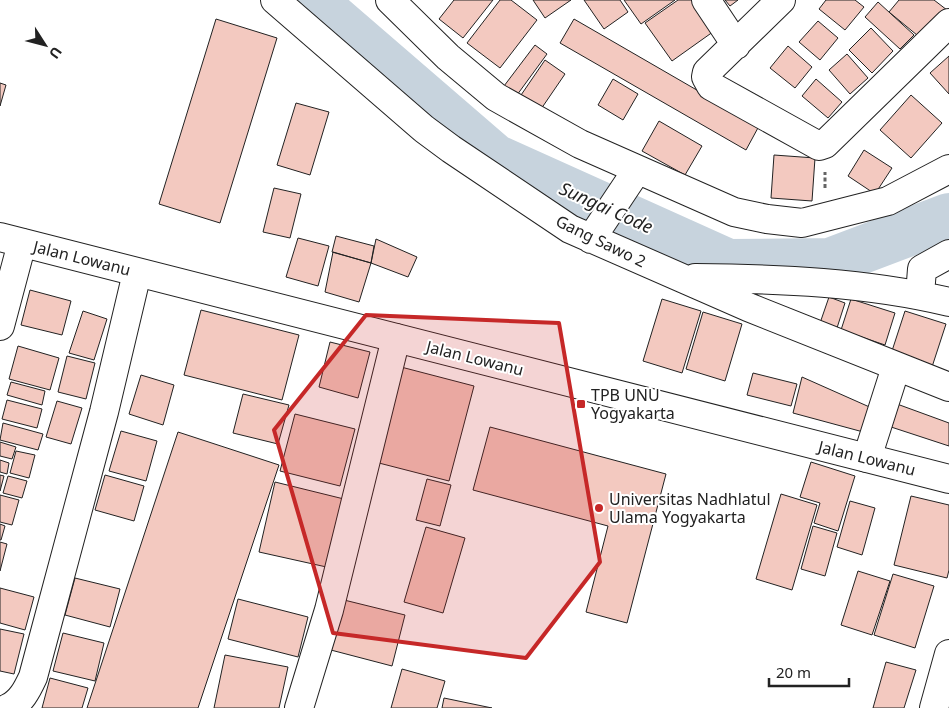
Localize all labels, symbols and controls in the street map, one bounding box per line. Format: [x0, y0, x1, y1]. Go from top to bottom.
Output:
north arrow [20, 20, 70, 70]
text: U [45, 43, 67, 63]
water label: Sungai Code [556, 176, 657, 238]
street label: Gang Sawo 2 [552, 210, 650, 272]
street label: Jalan Lowanu [29, 235, 133, 281]
street label: Jalan Lowanu [422, 335, 526, 381]
place label: TPB UNU Yogyakarta [591, 384, 675, 424]
marker: TPB UNU Yogyakarta [575, 398, 587, 410]
street label: Jalan Lowanu [814, 435, 918, 481]
place label: Universitas Nadhlatul Ulama Yogyakarta [609, 488, 771, 528]
marker: Universitas Nadhlatul Ulama Yogyakarta [593, 502, 605, 514]
scale bar [769, 656, 849, 688]
text: 20 m [776, 662, 811, 682]

